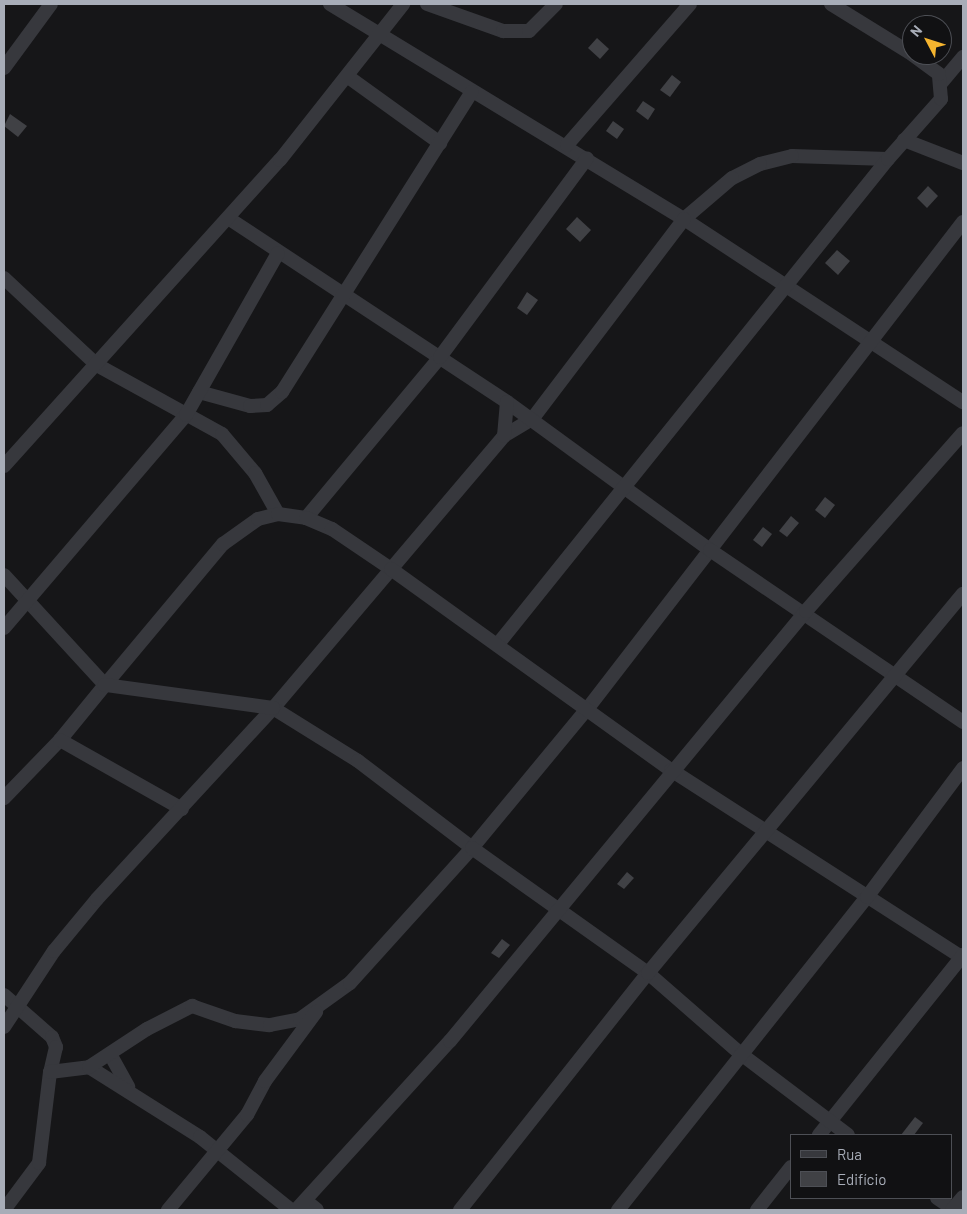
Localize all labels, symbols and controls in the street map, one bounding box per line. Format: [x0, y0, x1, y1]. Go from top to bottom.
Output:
north arrow [902, 15, 952, 65]
text: N [906, 22, 925, 40]
legend [790, 1134, 952, 1199]
text: Rua [837, 1145, 862, 1163]
text: Edifício [837, 1170, 886, 1188]

